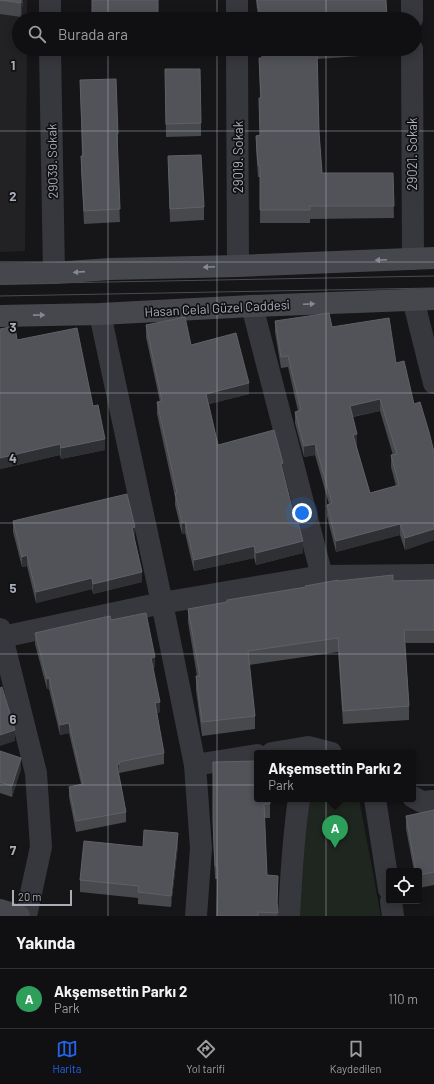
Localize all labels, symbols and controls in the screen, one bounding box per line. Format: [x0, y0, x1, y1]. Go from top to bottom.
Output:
search box [12, 12, 422, 56]
icon: search [26, 23, 48, 45]
text: Burada ara [58, 25, 128, 43]
text: 1 [11, 57, 15, 73]
street label: 29021. Sokak [404, 117, 420, 190]
street label: 29019. Sokak [230, 120, 246, 193]
street label: 29039. Sokak [43, 123, 61, 199]
text: 2 [9, 188, 17, 204]
one-way arrow [374, 257, 387, 263]
one-way arrow [203, 263, 215, 270]
one-way arrow [73, 268, 85, 275]
street label: Hasan Celal Güzel Caddesi [144, 296, 290, 320]
one-way arrow [303, 300, 315, 307]
one-way arrow [33, 312, 45, 319]
text: 3 [9, 319, 17, 335]
text: 4 [9, 450, 17, 466]
your location [292, 503, 312, 523]
text: 5 [9, 580, 17, 596]
text: 6 [10, 711, 17, 727]
popup [254, 750, 416, 802]
text: Akşemsettin Parkı 2 [268, 759, 402, 777]
text: Park [268, 777, 294, 793]
pin: A [322, 815, 348, 848]
text: 7 [10, 842, 17, 858]
map controls [386, 868, 422, 904]
button: locate [386, 868, 422, 904]
scale bar [12, 888, 72, 907]
text: 20 m [18, 890, 41, 903]
text: Yakında [16, 932, 75, 952]
text: Akşemsettin Parkı 2 [54, 982, 187, 1000]
text: A [25, 991, 33, 1007]
text: 110 m [388, 991, 418, 1007]
text: Park [54, 1000, 80, 1016]
tab: Harita [53, 1038, 81, 1075]
tab: Yol tarifi [186, 1038, 225, 1075]
tab: Kaydedilen [330, 1038, 381, 1075]

